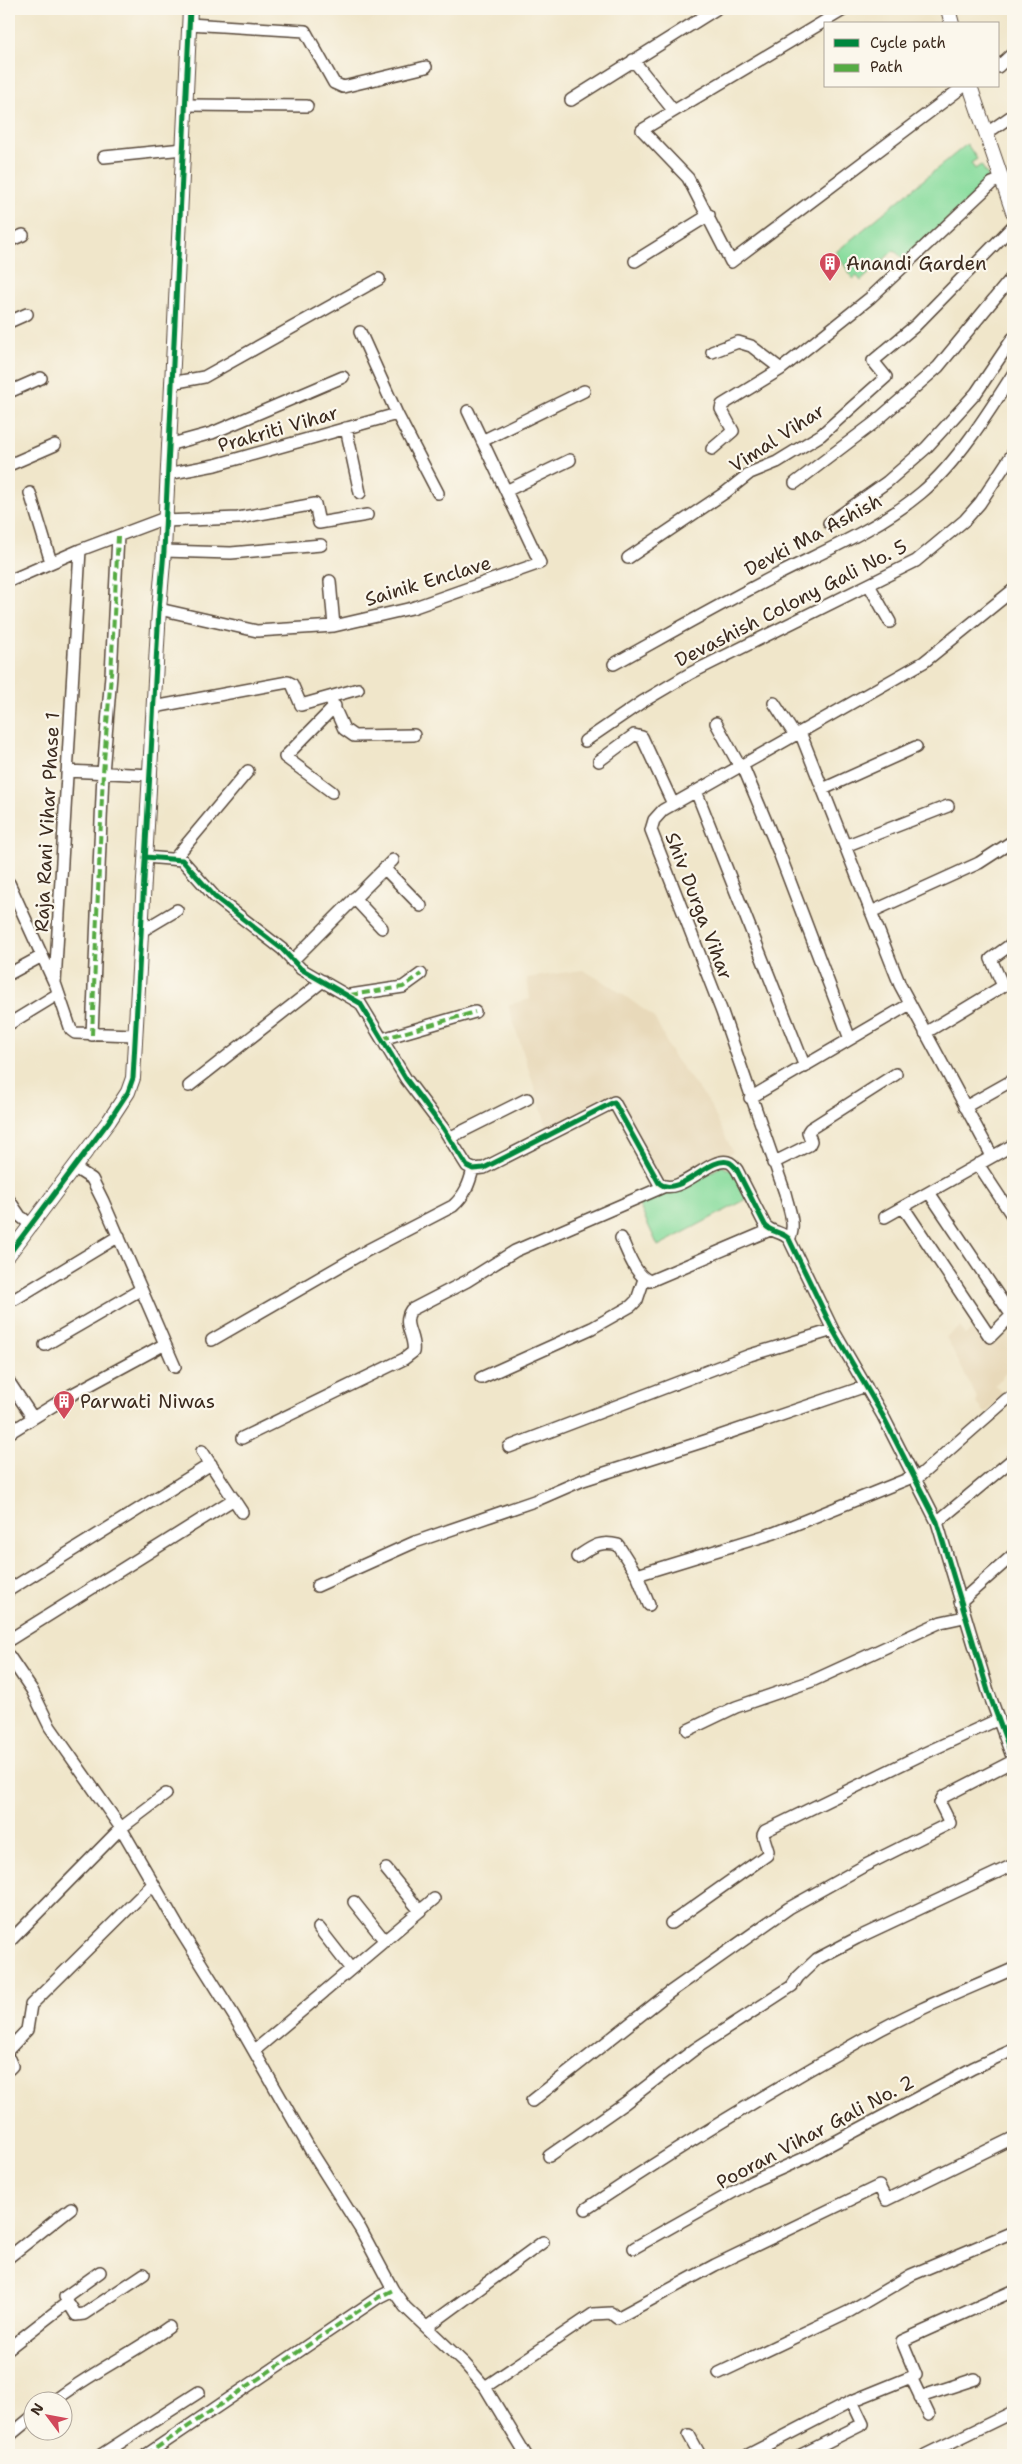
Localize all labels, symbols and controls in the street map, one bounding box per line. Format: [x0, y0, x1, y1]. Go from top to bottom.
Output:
legend [824, 22, 1000, 88]
text: Cycle path [870, 33, 946, 53]
text: Path [870, 57, 903, 77]
building icon: Anandi Garden [818, 251, 842, 282]
place label: Anandi Garden [846, 251, 987, 276]
street label: Vimal Vihar [725, 398, 829, 478]
street label: Prakriti Vihar [215, 400, 341, 458]
street label: Devki Ma Ashish [740, 488, 886, 582]
street label: Devashish Colony Gali No. 5 [671, 533, 911, 673]
street label: Sainik Enclave [362, 550, 494, 612]
street label: Raja Rani Vihar Phase 1 [29, 711, 65, 933]
street label: Shiv Durga Vihar [659, 829, 739, 983]
building icon: Parwati Niwas [52, 1389, 76, 1420]
place label: Parwati Niwas [80, 1389, 215, 1414]
street label: Pooran Vihar Gali No. 2 [712, 2069, 918, 2195]
north arrow [22, 2392, 72, 2442]
text: N [26, 2400, 48, 2419]

